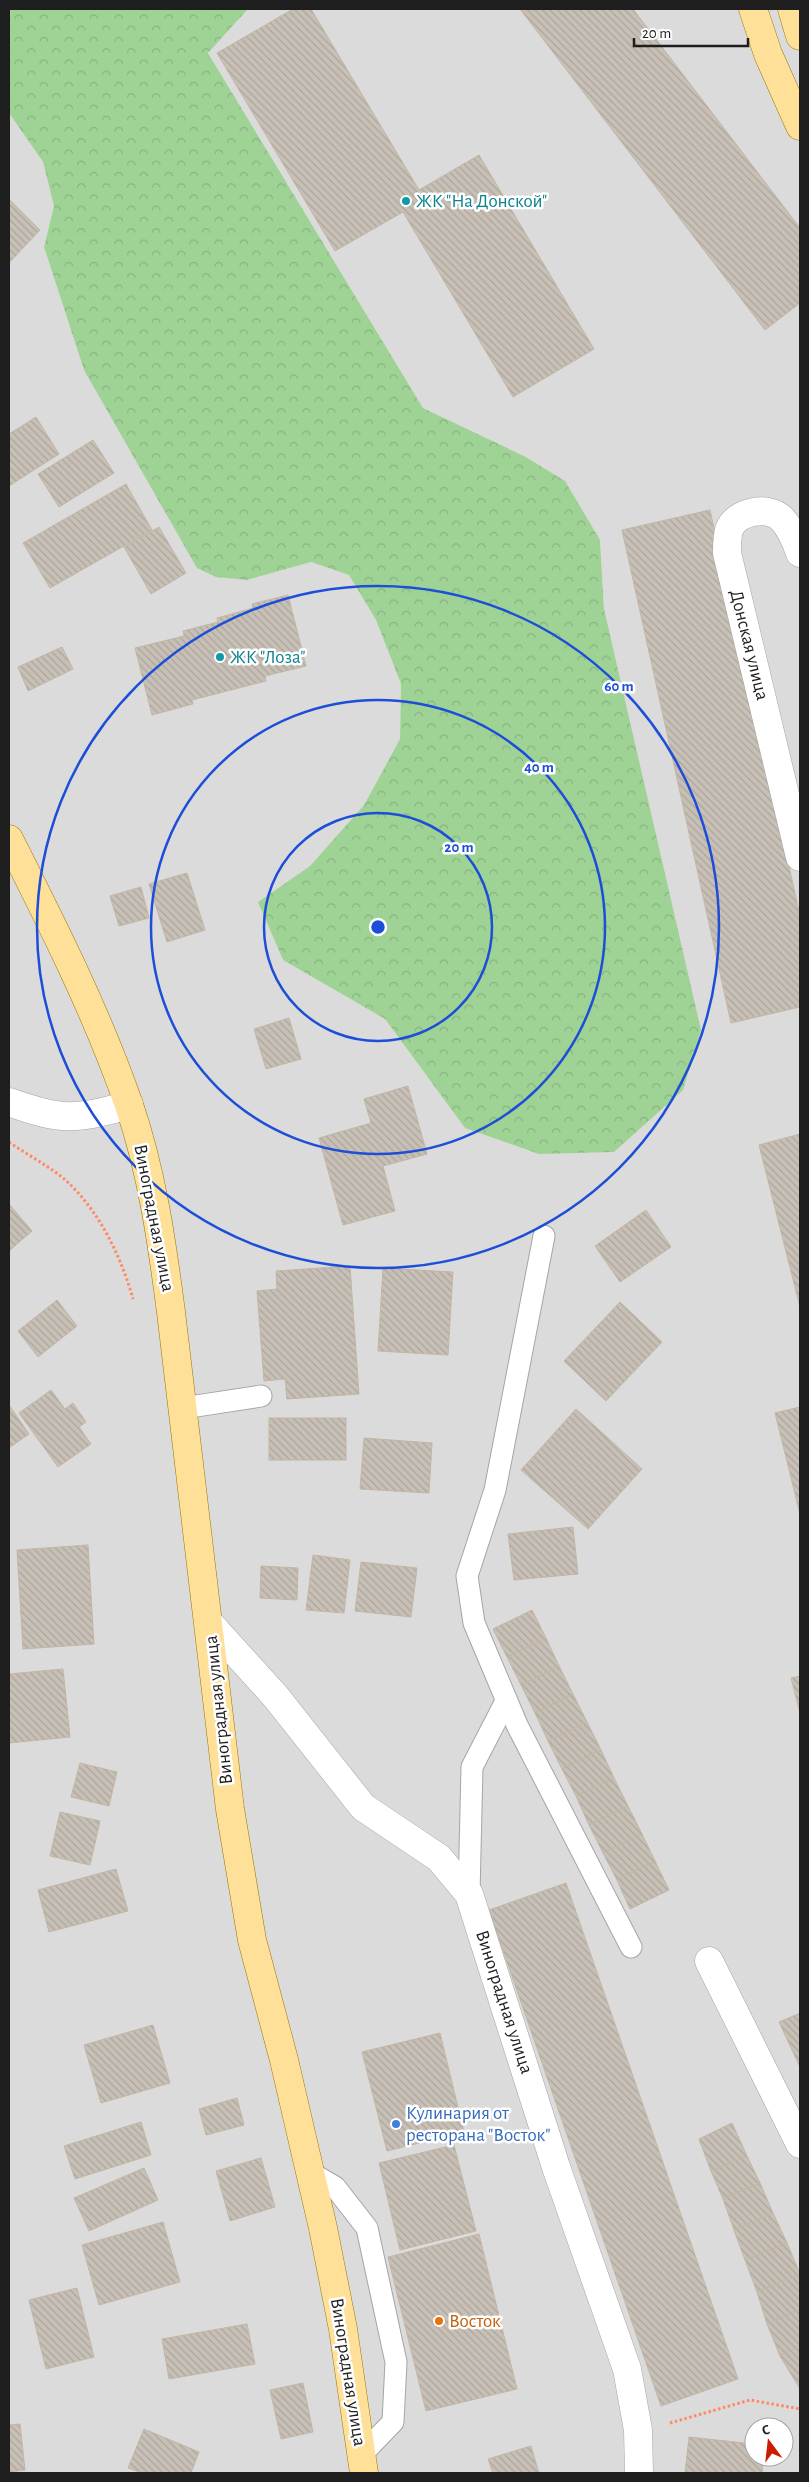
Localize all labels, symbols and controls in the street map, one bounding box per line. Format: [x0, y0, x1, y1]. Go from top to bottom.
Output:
scale bar [634, 15, 748, 47]
text: 20 m [642, 26, 671, 41]
place label: ЖК "На Донской" [416, 192, 547, 211]
marker: ЖК "На Донской" [400, 195, 412, 207]
street label: Донская улица [726, 588, 772, 702]
place label: ЖК "Лоза" [230, 648, 306, 667]
marker: ЖК "Лоза" [214, 651, 226, 663]
text: 60 m [604, 679, 634, 694]
text: 40 m [524, 760, 554, 775]
text: 20 m [444, 840, 474, 855]
centre of rings [369, 918, 387, 936]
street label: Виноградная улица [130, 1143, 178, 1294]
street label: Виноградная улица [202, 1634, 236, 1785]
street label: Виноградная улица [472, 1928, 536, 2076]
place label: Кулинария от ресторана "Восток" [406, 2104, 550, 2145]
marker: Кулинария от ресторана "Восток" [390, 2118, 402, 2130]
street label: Виноградная улица [327, 2297, 369, 2448]
place label: Восток [449, 2312, 501, 2331]
marker: Восток [433, 2315, 445, 2327]
north arrow [744, 2417, 794, 2467]
text: С [760, 2423, 772, 2438]

